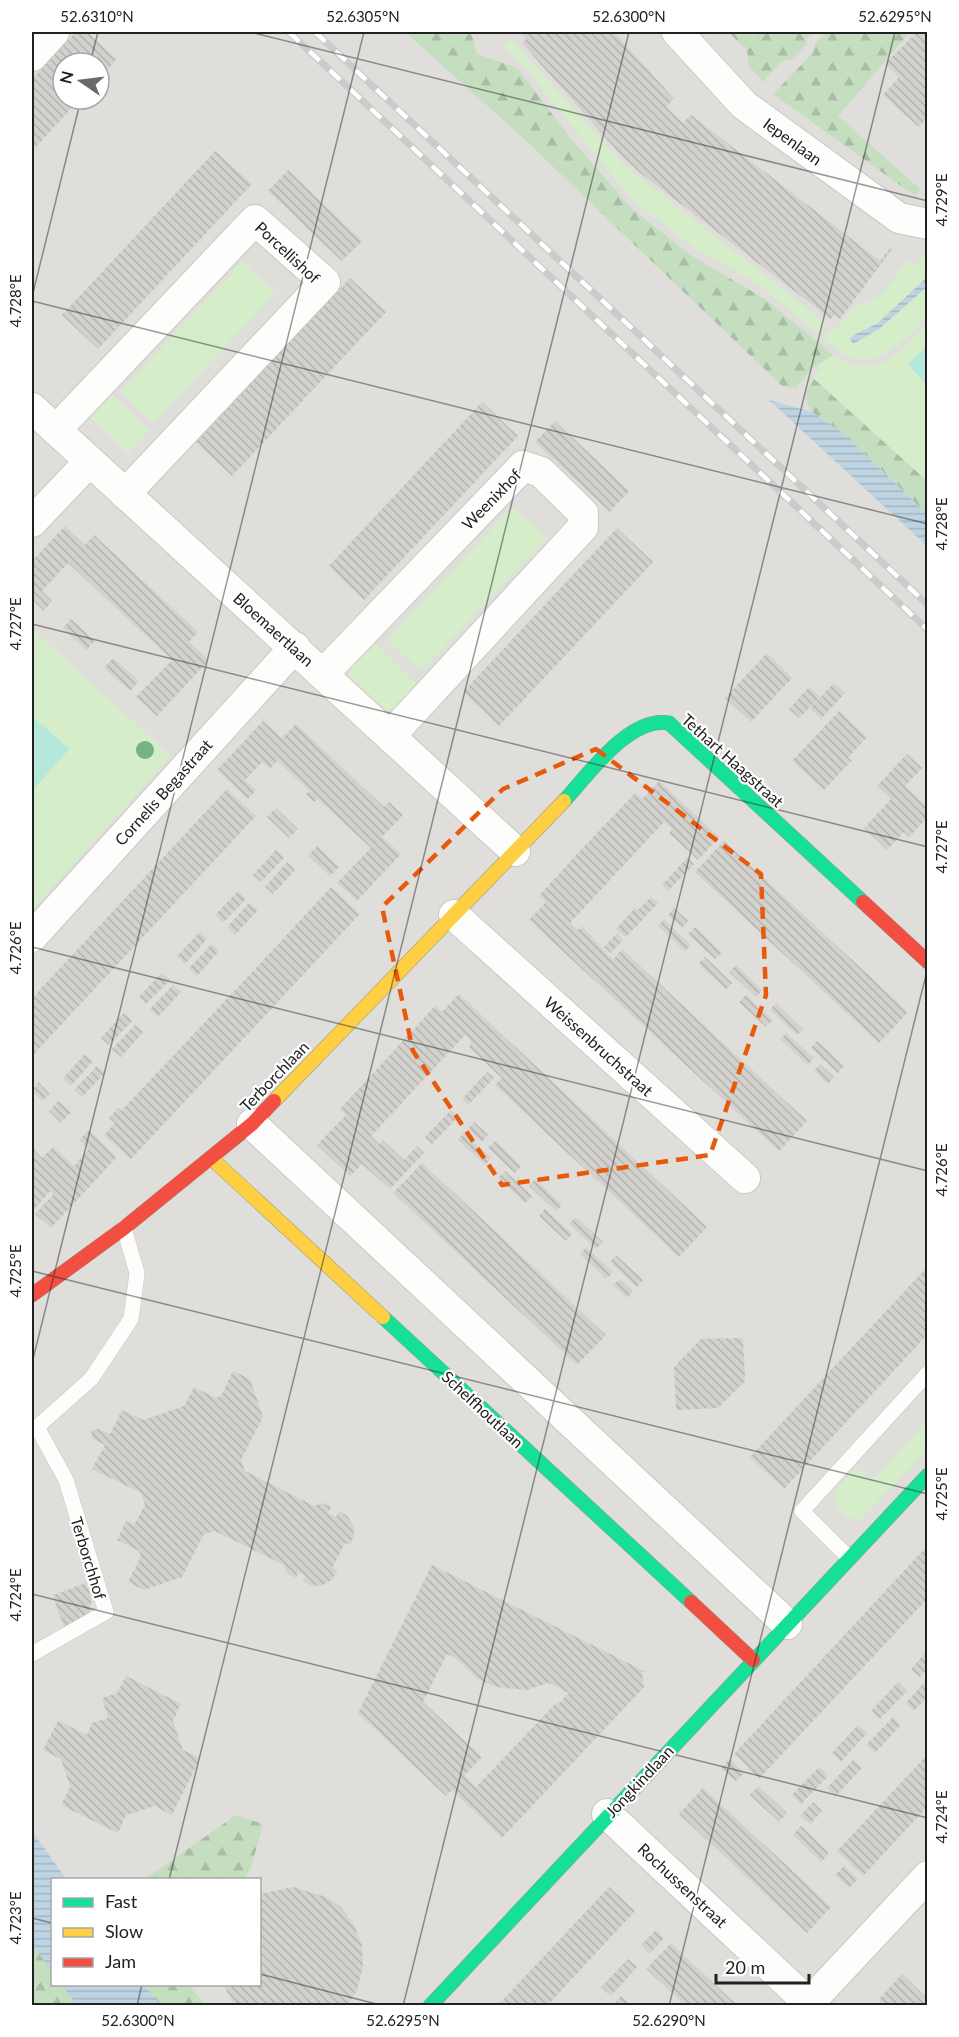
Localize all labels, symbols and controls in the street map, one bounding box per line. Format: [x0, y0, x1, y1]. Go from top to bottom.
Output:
text: 52.6310°N [60, 7, 134, 25]
text: 52.6305°N [326, 7, 400, 25]
text: 52.6300°N [592, 7, 666, 25]
text: 52.6295°N [858, 7, 932, 25]
north arrow [51, 51, 111, 111]
text: N [55, 69, 77, 86]
street label: Iepenlaan [760, 113, 826, 169]
text: 4.729°E [932, 173, 950, 227]
street label: Porcellishof [252, 217, 325, 287]
text: 4.728°E [6, 274, 24, 328]
street label: Weenixhof [458, 465, 525, 533]
text: 4.728°E [932, 497, 950, 551]
street label: Bloemaertlaan [230, 588, 318, 670]
text: 4.727°E [6, 597, 24, 651]
street label: Tethart Haagstraat [678, 709, 788, 811]
street label: Cornelis Begastraat [110, 735, 216, 849]
text: 4.727°E [932, 820, 950, 874]
text: 4.726°E [6, 921, 24, 975]
street label: Weissenbruchstraat [541, 992, 657, 1100]
street label: Terborchlaan [236, 1037, 312, 1115]
text: 4.726°E [932, 1143, 950, 1197]
text: 4.725°E [6, 1244, 24, 1298]
street label: Schelfhoutlaan [438, 1366, 528, 1452]
text: 4.725°E [932, 1467, 950, 1521]
street label: Terborchhof [67, 1514, 111, 1602]
text: 4.724°E [6, 1568, 24, 1622]
street label: Jongkindlaan [601, 1741, 677, 1821]
text: 4.724°E [932, 1790, 950, 1844]
street label: Rochussenstraat [634, 1839, 732, 1931]
legend [51, 1878, 261, 1986]
text: Fast [105, 1890, 138, 1912]
text: 4.723°E [6, 1891, 24, 1945]
text: Slow [105, 1920, 143, 1942]
scale bar [716, 1947, 809, 1985]
text: Jam [105, 1950, 136, 1972]
text: 20 m [725, 1956, 765, 1978]
text: 52.6300°N [101, 2011, 175, 2029]
text: 52.6295°N [366, 2011, 440, 2029]
text: 52.6290°N [632, 2011, 706, 2029]

